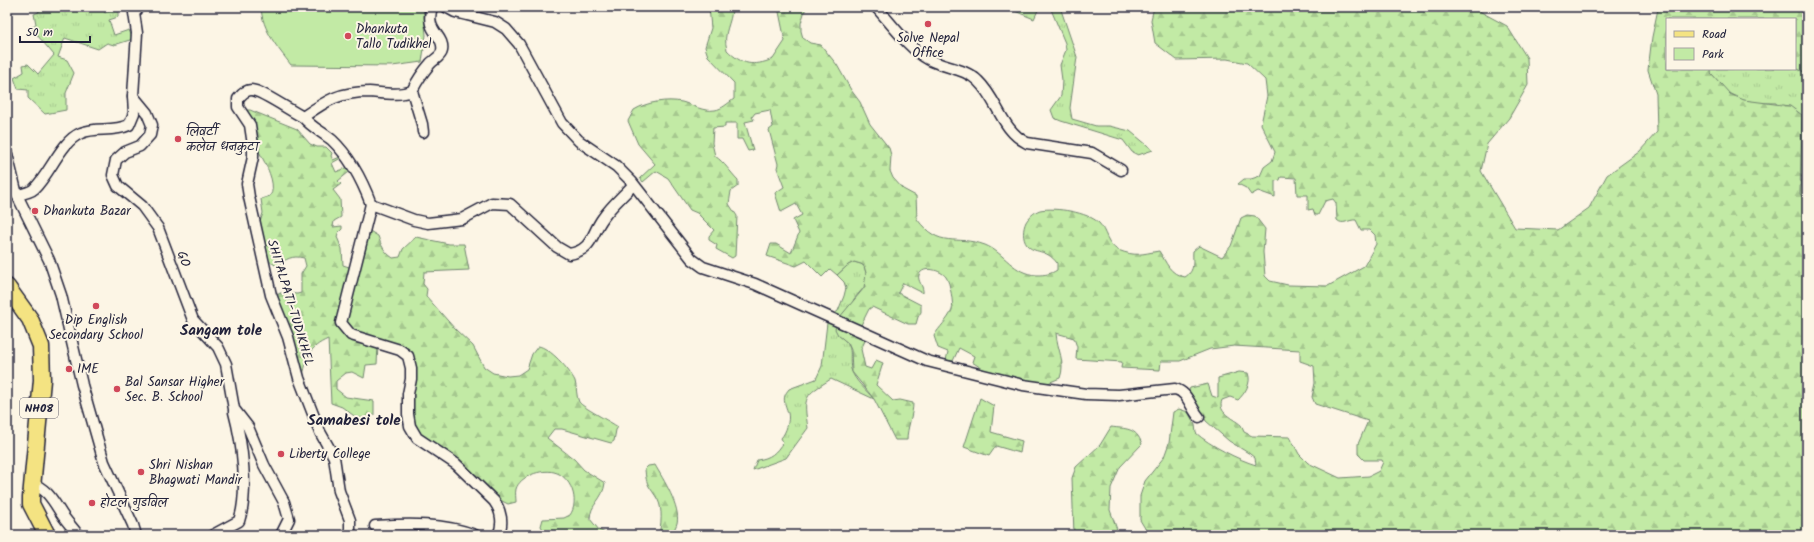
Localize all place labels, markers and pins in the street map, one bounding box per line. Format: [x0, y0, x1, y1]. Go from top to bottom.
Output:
place label: Dhankuta Tallo Tudikhel [356, 19, 431, 55]
marker: Solve Nepal Office [923, 19, 933, 29]
place label: Solve Nepal Office [897, 28, 959, 64]
marker: Dhankuta Tallo Tudikhel [343, 31, 353, 41]
place label: लिवर्टी कलेज धनकुटा [186, 122, 261, 158]
marker: लिवर्टी कलेज धनकुटा [173, 134, 183, 144]
place label: Dhankuta Bazar [43, 201, 131, 222]
marker: Dhankuta Bazar [30, 206, 40, 216]
marker: Dip English Secondary School [91, 301, 101, 311]
place label: Dip English Secondary School [49, 310, 143, 346]
place label: IME [77, 359, 99, 380]
marker: IME [64, 364, 74, 374]
place label: Bal Sansar Higher Sec. B. School [125, 372, 225, 408]
marker: Bal Sansar Higher Sec. B. School [112, 384, 122, 394]
place label: Liberty College [289, 444, 371, 465]
marker: Liberty College [276, 449, 286, 459]
place label: Shri Nishan Bhagwati Mandir [149, 455, 243, 491]
marker: Shri Nishan Bhagwati Mandir [136, 467, 146, 477]
place label: होटल गुडविल [100, 493, 169, 514]
marker: होटल गुडविल [87, 498, 97, 508]

